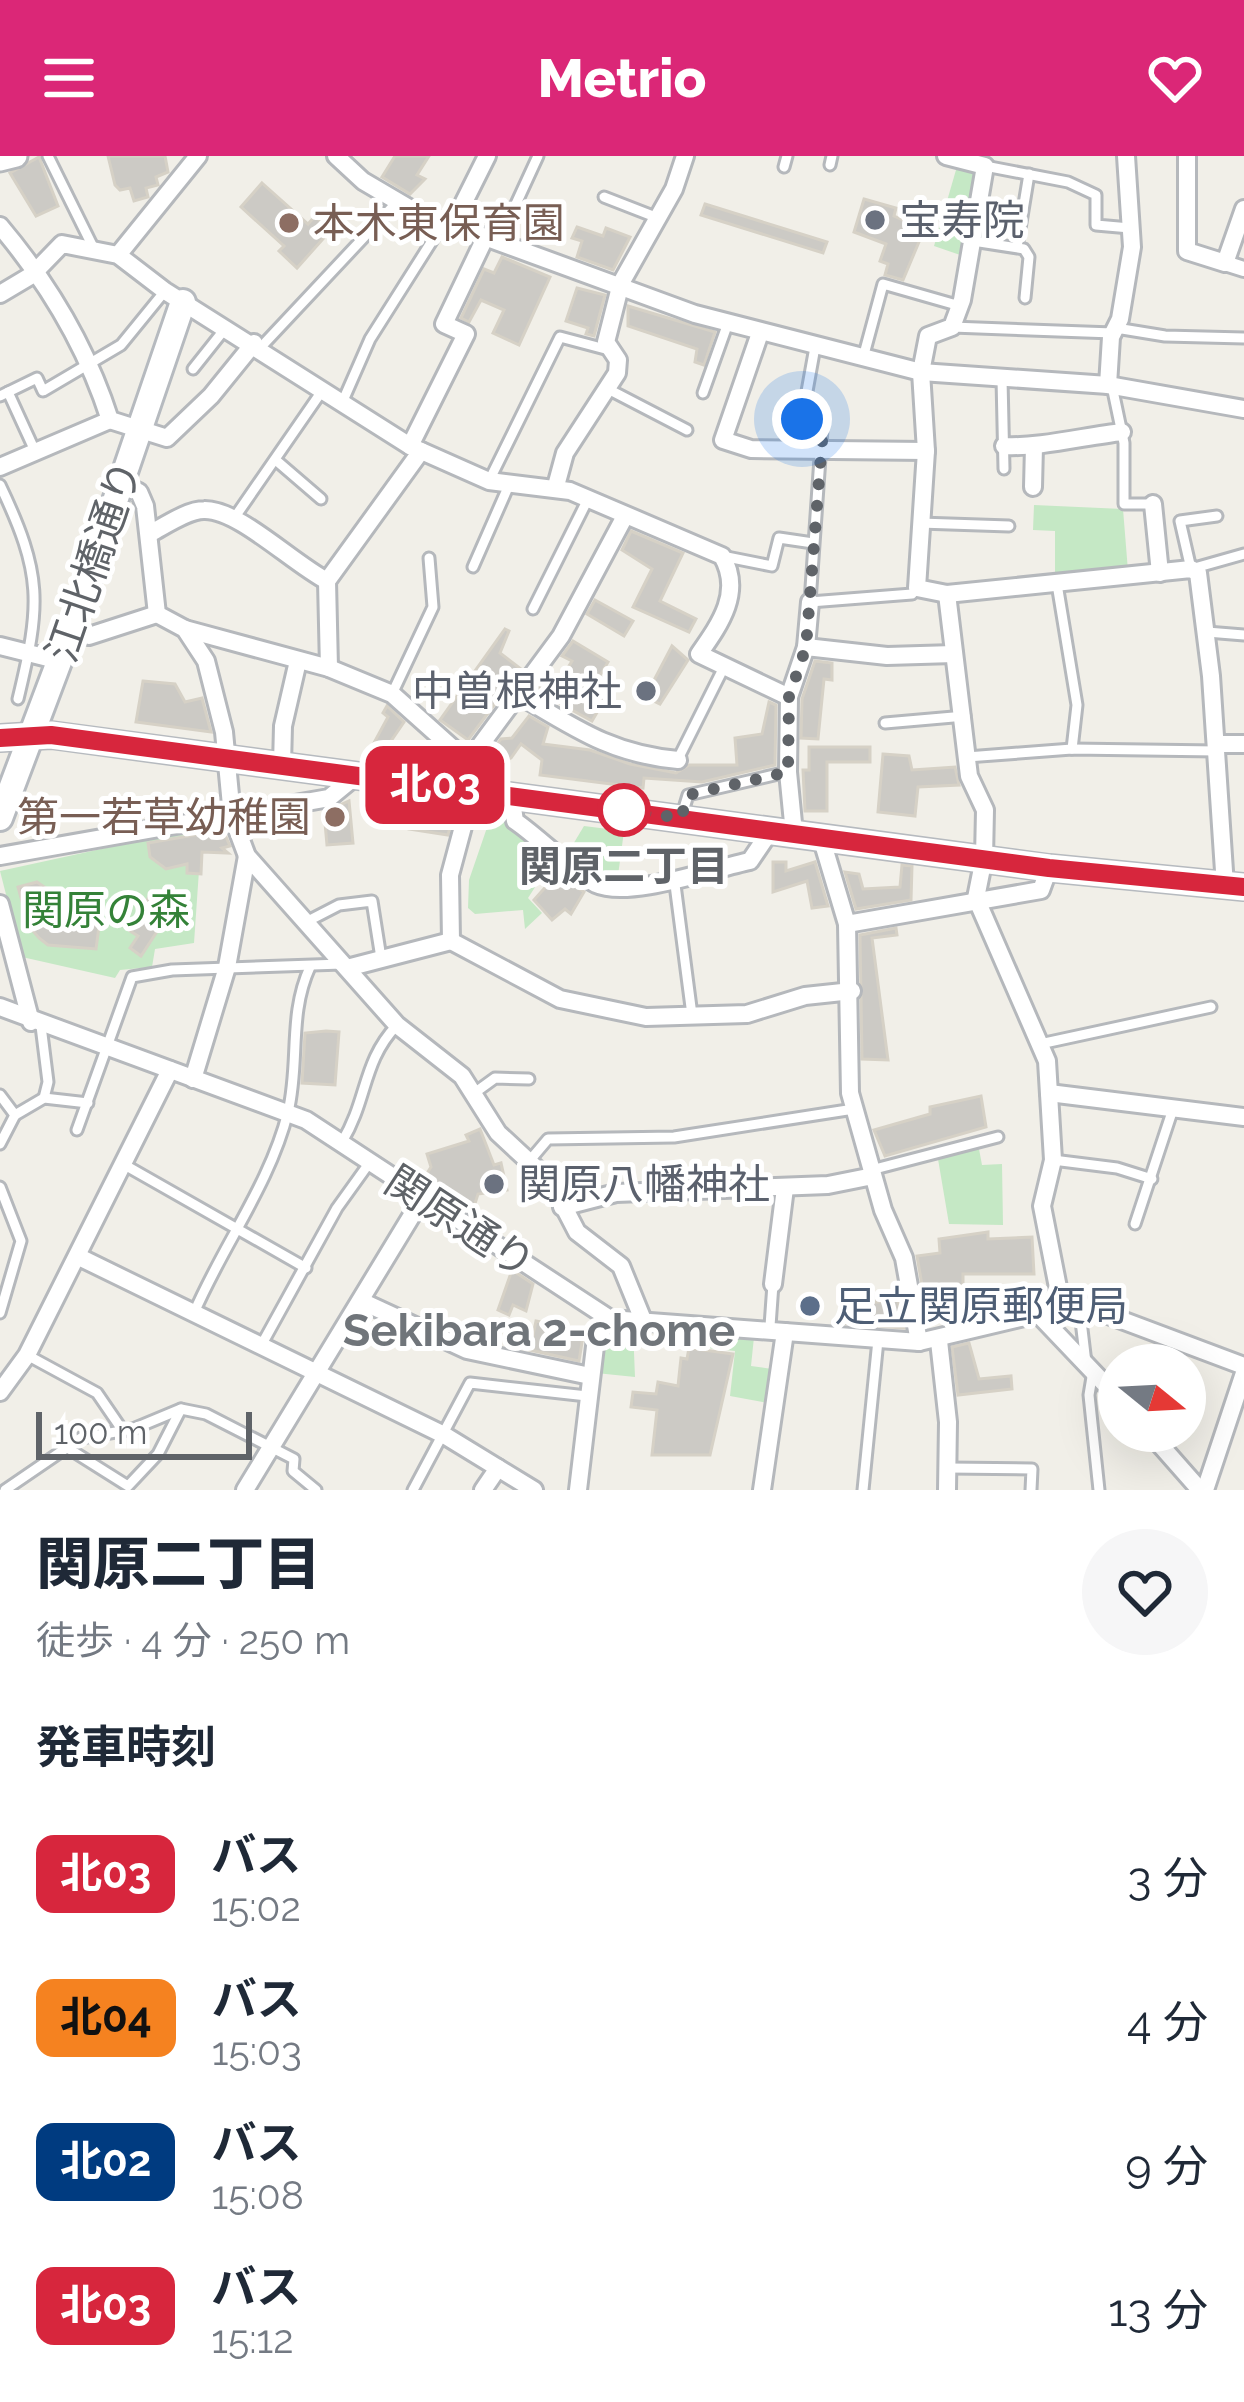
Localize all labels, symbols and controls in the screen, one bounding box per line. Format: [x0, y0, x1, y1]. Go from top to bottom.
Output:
icon: menu [36, 45, 102, 111]
icon: heart [1142, 45, 1208, 111]
text: Metrio [537, 46, 707, 110]
place label: 宝寿院 [899, 196, 1025, 245]
place label: 本木東保育園 [313, 199, 565, 248]
marker: 宝寿院 [862, 207, 888, 233]
marker: 本木東保育園 [276, 210, 302, 236]
your location [772, 389, 832, 449]
street label: 江北橋通り [37, 454, 151, 668]
place label: 中曽根神社 [412, 667, 622, 716]
marker: 中曽根神社 [633, 678, 659, 704]
line badge: 北03 [366, 746, 504, 824]
text: 北03 [389, 760, 481, 809]
marker: 関原二丁目 [599, 785, 649, 835]
place label: 第一若草幼稚園 [17, 793, 311, 842]
marker: 第一若草幼稚園 [322, 804, 348, 830]
place label: 関原二丁目 [519, 842, 729, 891]
park label: 関原の森 [22, 886, 190, 935]
street label: 関原通り [376, 1156, 544, 1288]
place label: 関原八幡神社 [518, 1160, 770, 1209]
marker: 関原八幡神社 [481, 1171, 507, 1197]
place label: 足立関原郵便局 [834, 1282, 1128, 1331]
marker: 足立関原郵便局 [797, 1293, 823, 1319]
district label: Sekibara 2-chome [343, 1304, 735, 1357]
north arrow [1098, 1344, 1206, 1452]
map controls [1098, 1344, 1206, 1452]
scale bar [36, 1406, 252, 1459]
text: 100 m [54, 1413, 147, 1452]
button: heart [1082, 1529, 1208, 1655]
text: 関原二丁目 [36, 1530, 321, 1597]
text: 徒歩 · 4 分 · 250 m [36, 1617, 350, 1663]
text: 発車時刻 [36, 1721, 216, 1774]
text: バス [211, 1829, 301, 1882]
text: 北03 [60, 1849, 151, 1898]
text: 3 分 [1127, 1852, 1208, 1905]
text: 15:02 [211, 1884, 301, 1930]
text: バス [212, 1973, 302, 2026]
text: 北04 [60, 1993, 152, 2042]
text: 4 分 [1127, 1996, 1208, 2049]
text: 15:03 [212, 2028, 302, 2074]
text: バス [211, 2117, 302, 2170]
text: 北02 [60, 2137, 151, 2186]
text: 9 分 [1125, 2140, 1208, 2193]
text: 15:08 [211, 2172, 304, 2218]
text: バス [211, 2261, 301, 2314]
text: 北03 [60, 2281, 151, 2330]
text: 13 分 [1108, 2284, 1208, 2337]
text: 15:12 [211, 2316, 294, 2362]

